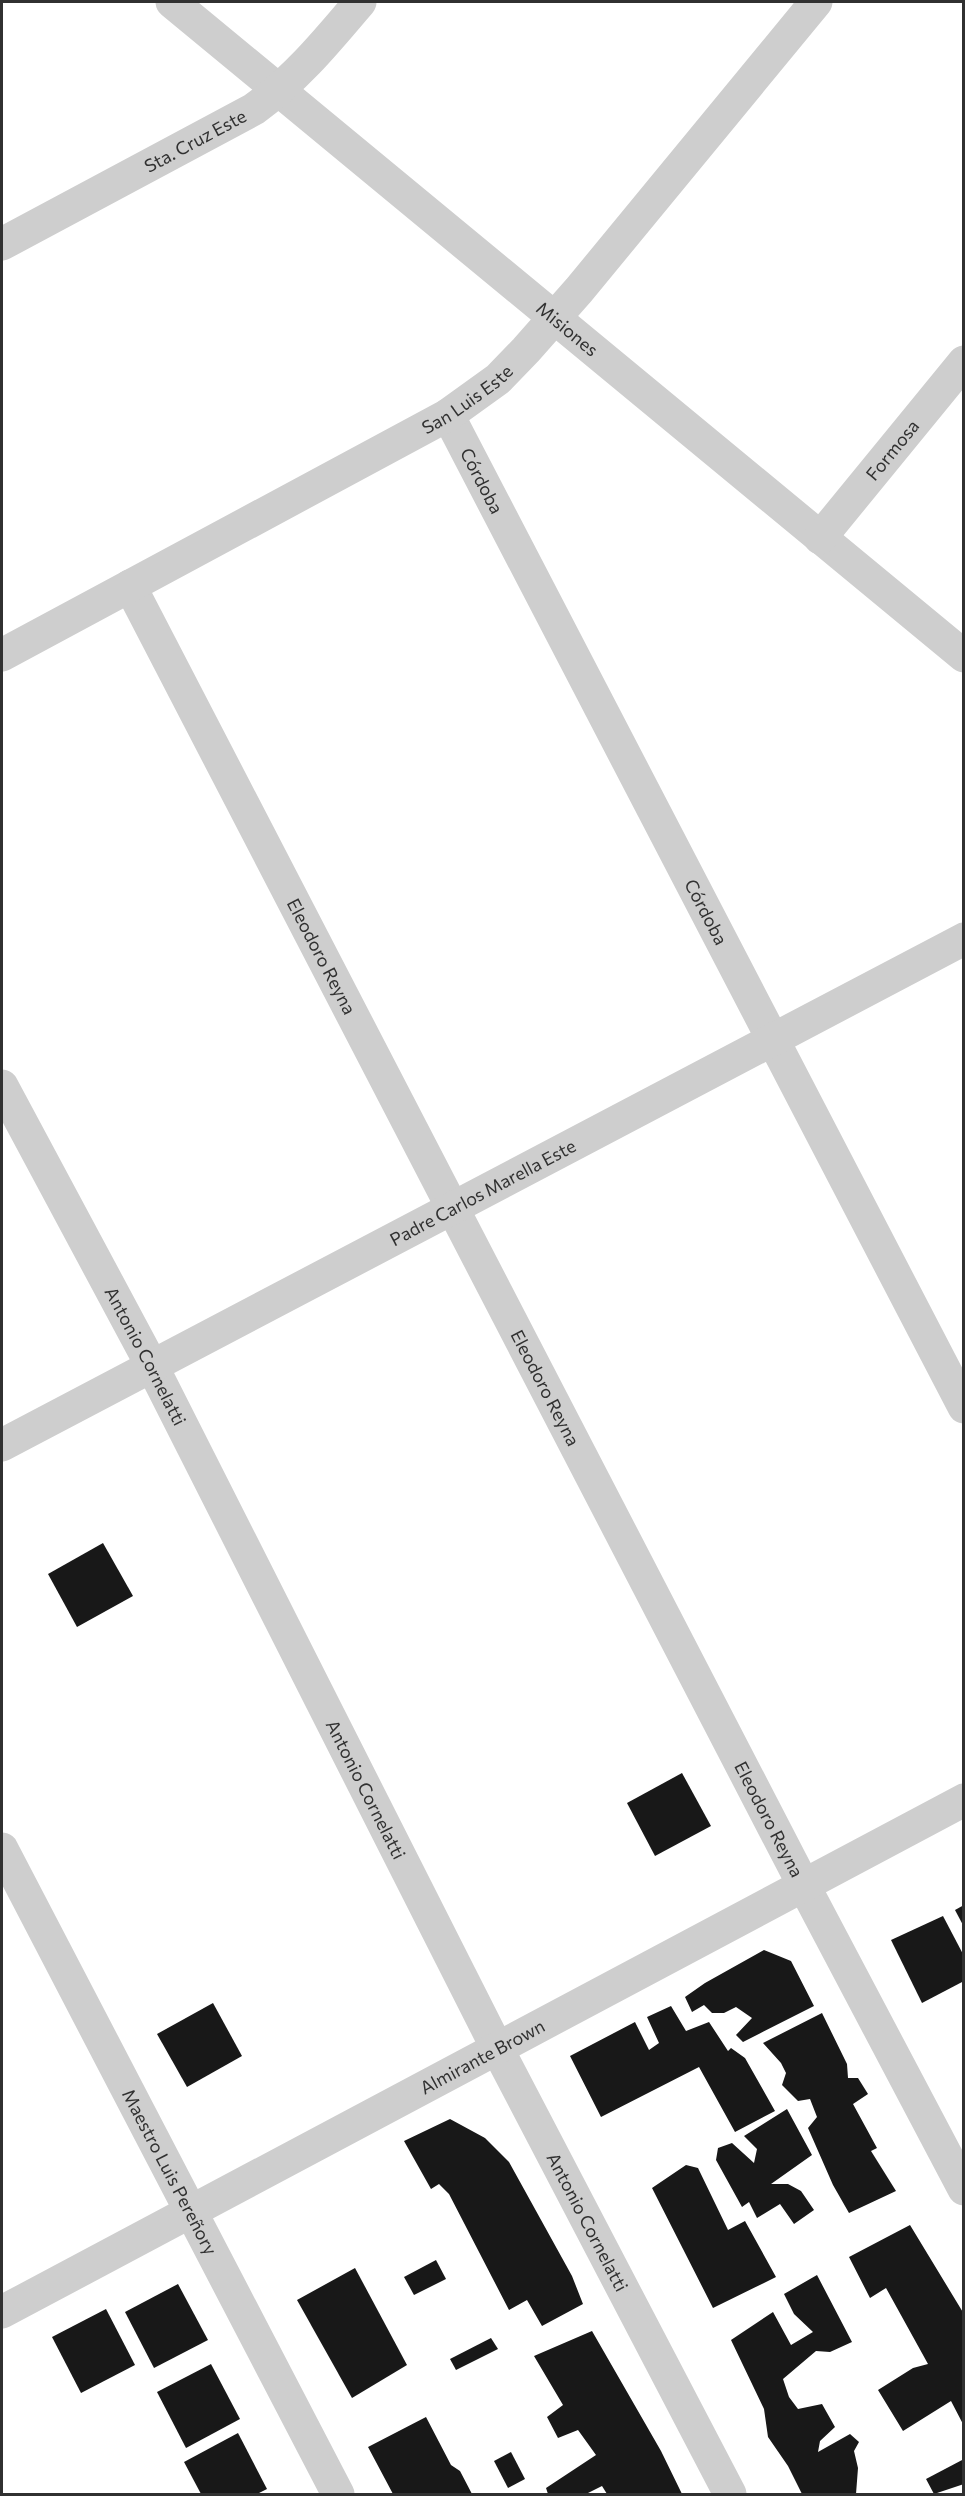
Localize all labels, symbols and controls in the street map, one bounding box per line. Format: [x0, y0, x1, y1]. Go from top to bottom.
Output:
street label: Sta. Cruz Este [140, 104, 250, 177]
street label: Misiones [532, 297, 603, 361]
street label: San Luis Este [418, 360, 517, 438]
street label: Formosa [861, 415, 923, 485]
street label: Córdoba [456, 444, 508, 517]
street label: Córdoba [680, 875, 733, 948]
street label: Eleodoro Reyna [283, 894, 361, 1018]
street label: Padre Carlos Marella Este [386, 1134, 579, 1250]
street label: Antonio Cornelatti [101, 1283, 191, 1429]
street label: Eleodoro Reyna [507, 1326, 585, 1449]
street label: Antonio Cornelatti [322, 1716, 411, 1863]
street label: Eleodoro Reyna [730, 1757, 808, 1881]
street label: Almirante Brown [416, 2014, 548, 2099]
street label: Maestro Luis Pereñory [118, 2085, 222, 2258]
street label: Antonio Cornelatti [542, 2149, 633, 2295]

